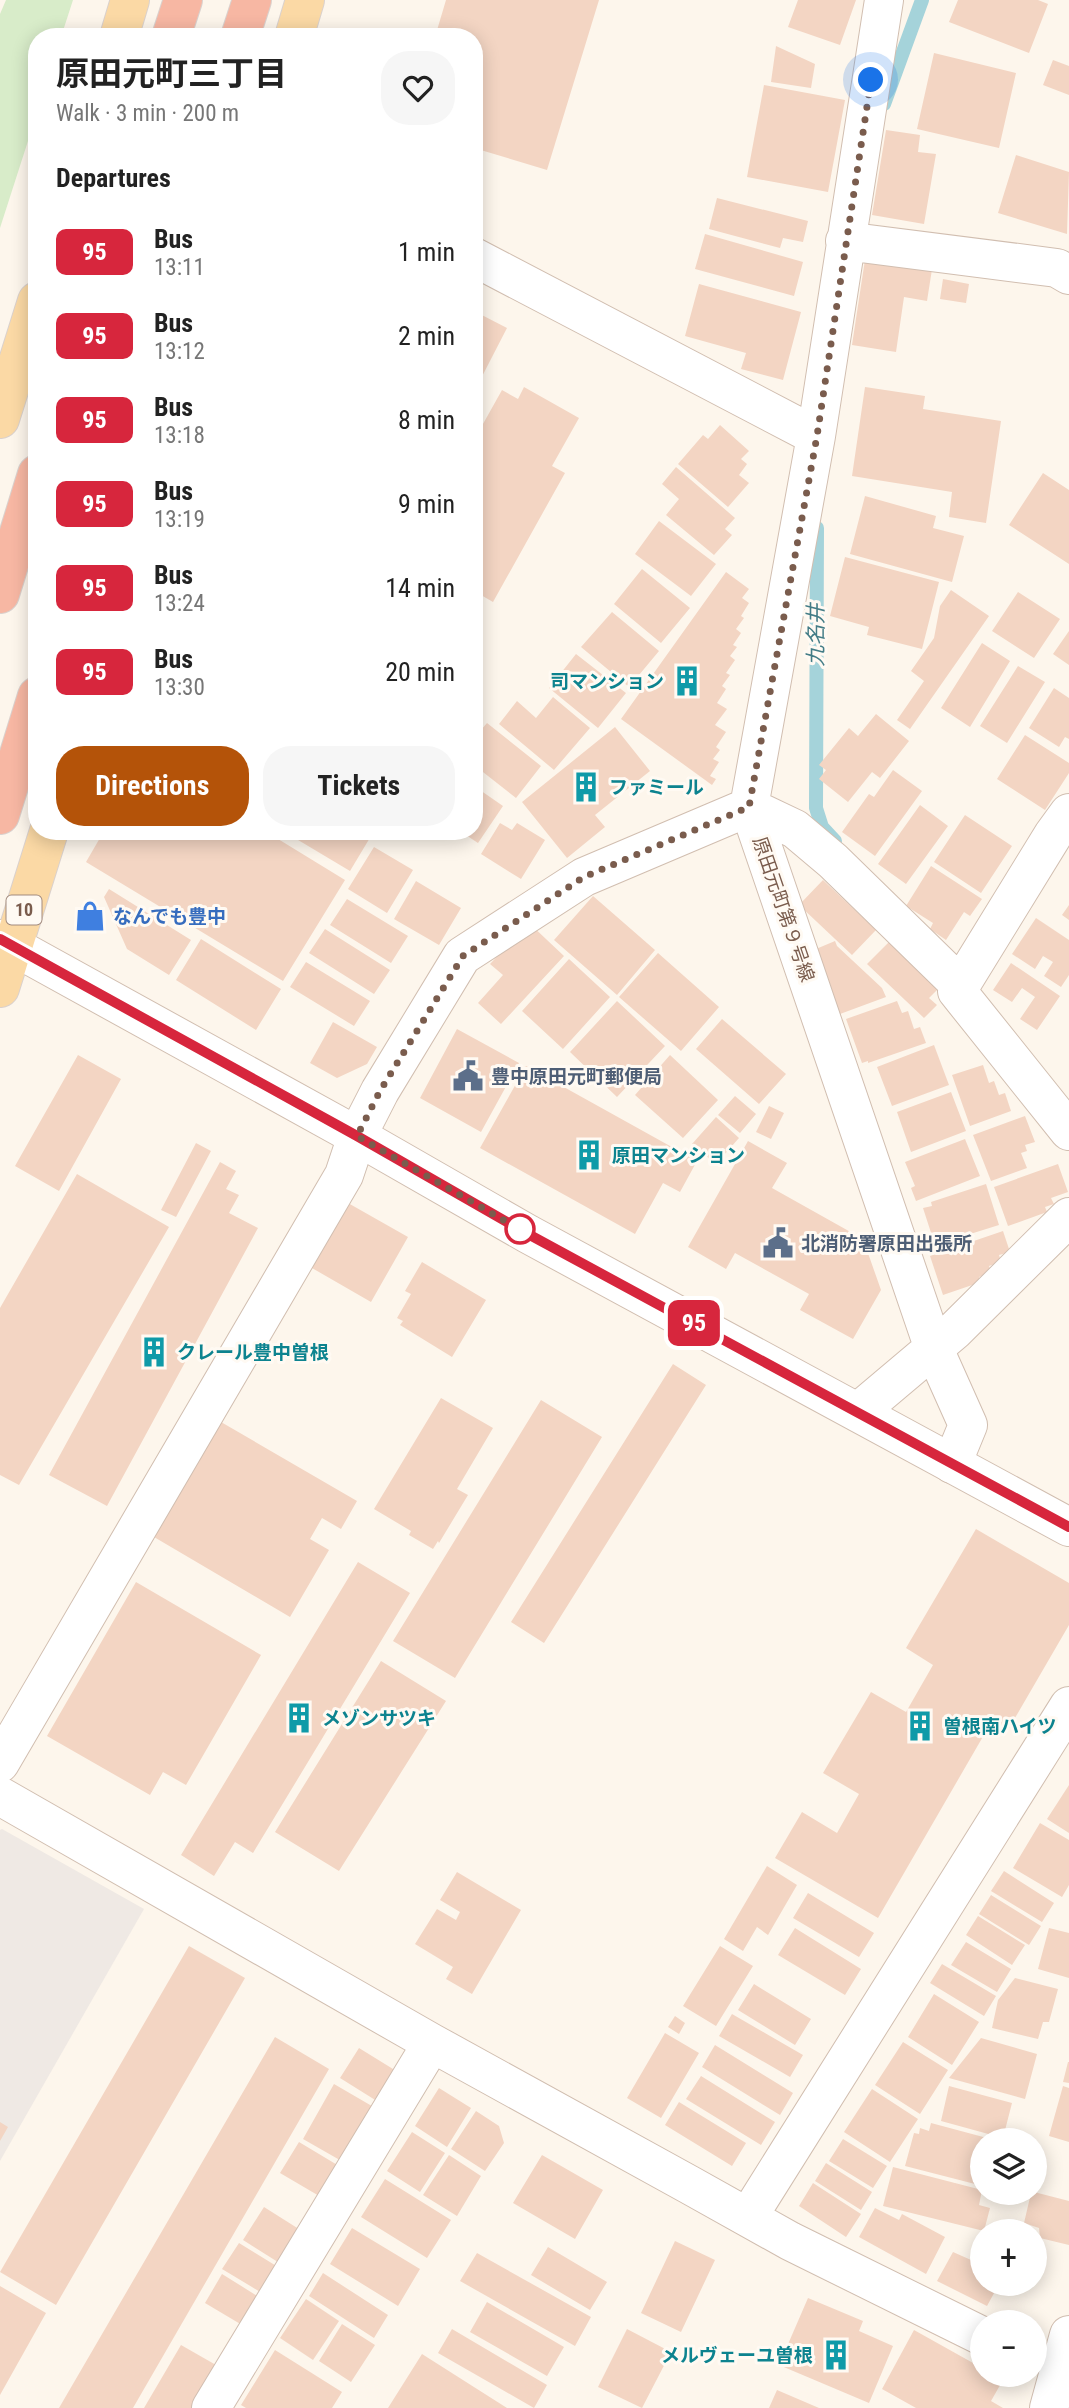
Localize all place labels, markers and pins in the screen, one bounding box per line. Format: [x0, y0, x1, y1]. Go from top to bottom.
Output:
building icon: 司マンション [670, 664, 704, 698]
place label: 司マンション [550, 670, 664, 693]
building icon: ファミール [569, 770, 603, 804]
place label: ファミール [609, 776, 704, 799]
shop icon: なんでも豊中 [73, 899, 107, 933]
place label: なんでも豊中 [113, 905, 226, 928]
public building icon: 豊中原田元町郵便局 [451, 1059, 485, 1093]
place label: 豊中原田元町郵便局 [491, 1065, 662, 1088]
building icon: 原田マンション [572, 1138, 606, 1172]
place label: 原田マンション [612, 1144, 745, 1167]
unlabelled marker [505, 1214, 535, 1244]
public building icon: 北消防署原田出張所 [761, 1226, 795, 1260]
place label: 北消防署原田出張所 [801, 1232, 972, 1255]
building icon: クレール豊中曽根 [137, 1335, 171, 1369]
place label: クレール豊中曽根 [177, 1341, 329, 1364]
building icon: メゾンサツキ [282, 1701, 316, 1735]
place label: メゾンサツキ [322, 1707, 436, 1730]
building icon: 曽根南ハイツ [903, 1709, 937, 1743]
place label: 曽根南ハイツ [943, 1715, 1057, 1738]
building icon: メルヴェーユ曽根 [819, 2338, 853, 2372]
place label: メルヴェーユ曽根 [661, 2344, 813, 2367]

